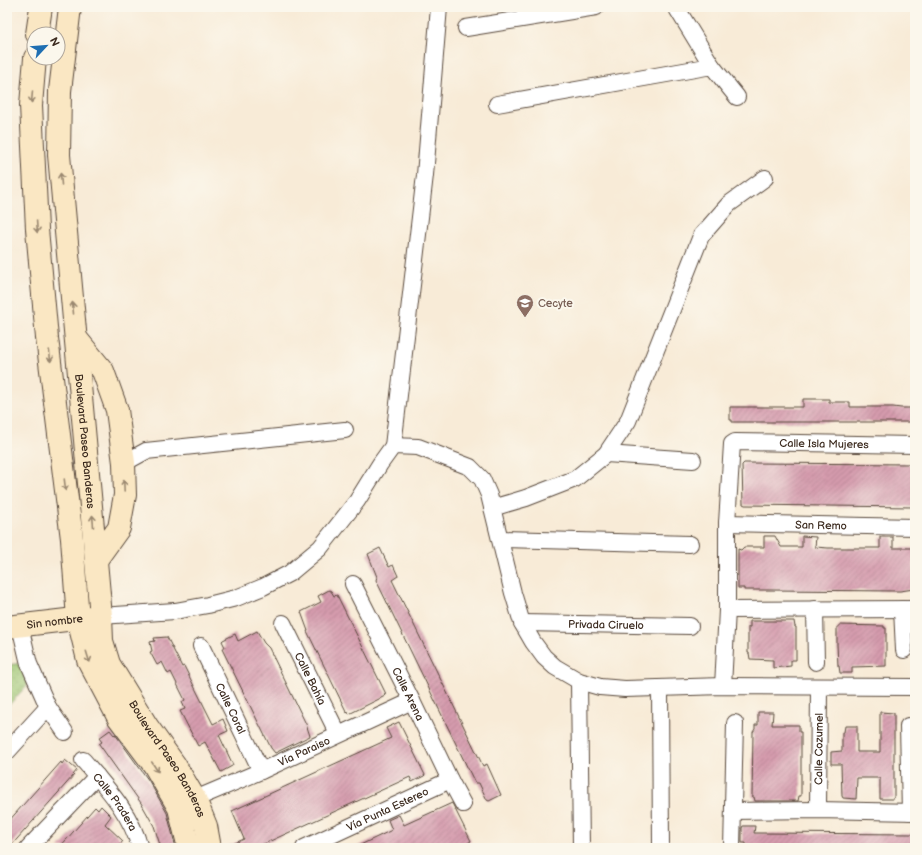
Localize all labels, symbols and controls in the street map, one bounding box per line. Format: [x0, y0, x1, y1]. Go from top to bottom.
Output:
north arrow [26, 26, 66, 66]
text: N [47, 35, 62, 48]
one-way arrow [28, 90, 35, 103]
one-way arrow [58, 173, 65, 186]
one-way arrow [33, 220, 40, 233]
school or university icon: Cecyte [515, 293, 535, 318]
place label: Cecyte [538, 297, 573, 310]
one-way arrow [70, 302, 77, 315]
one-way arrow [46, 349, 53, 362]
street label: Boulevard Paseo Banderas [72, 373, 98, 510]
street label: Calle Isla Mujeres [779, 436, 869, 451]
one-way arrow [61, 478, 69, 491]
one-way arrow [120, 480, 128, 493]
one-way arrow [89, 515, 96, 528]
street label: San Remo [795, 518, 847, 532]
street label: Sin nombre [26, 612, 84, 631]
street label: Privada Ciruelo [568, 617, 644, 632]
one-way arrow [85, 650, 92, 663]
street label: Calle Bahía [292, 650, 329, 707]
street label: Calle Arena [390, 665, 427, 723]
street label: Calle Coral [213, 681, 249, 736]
street label: Boulevard Paseo Banderas [126, 698, 208, 820]
street label: Calle Cozumel [812, 713, 825, 785]
street label: Vía Paraiso [276, 734, 332, 769]
one-way arrow [151, 761, 159, 773]
street label: Calle Pradera [90, 770, 140, 833]
street label: Vía Punta Estereo [344, 784, 431, 834]

